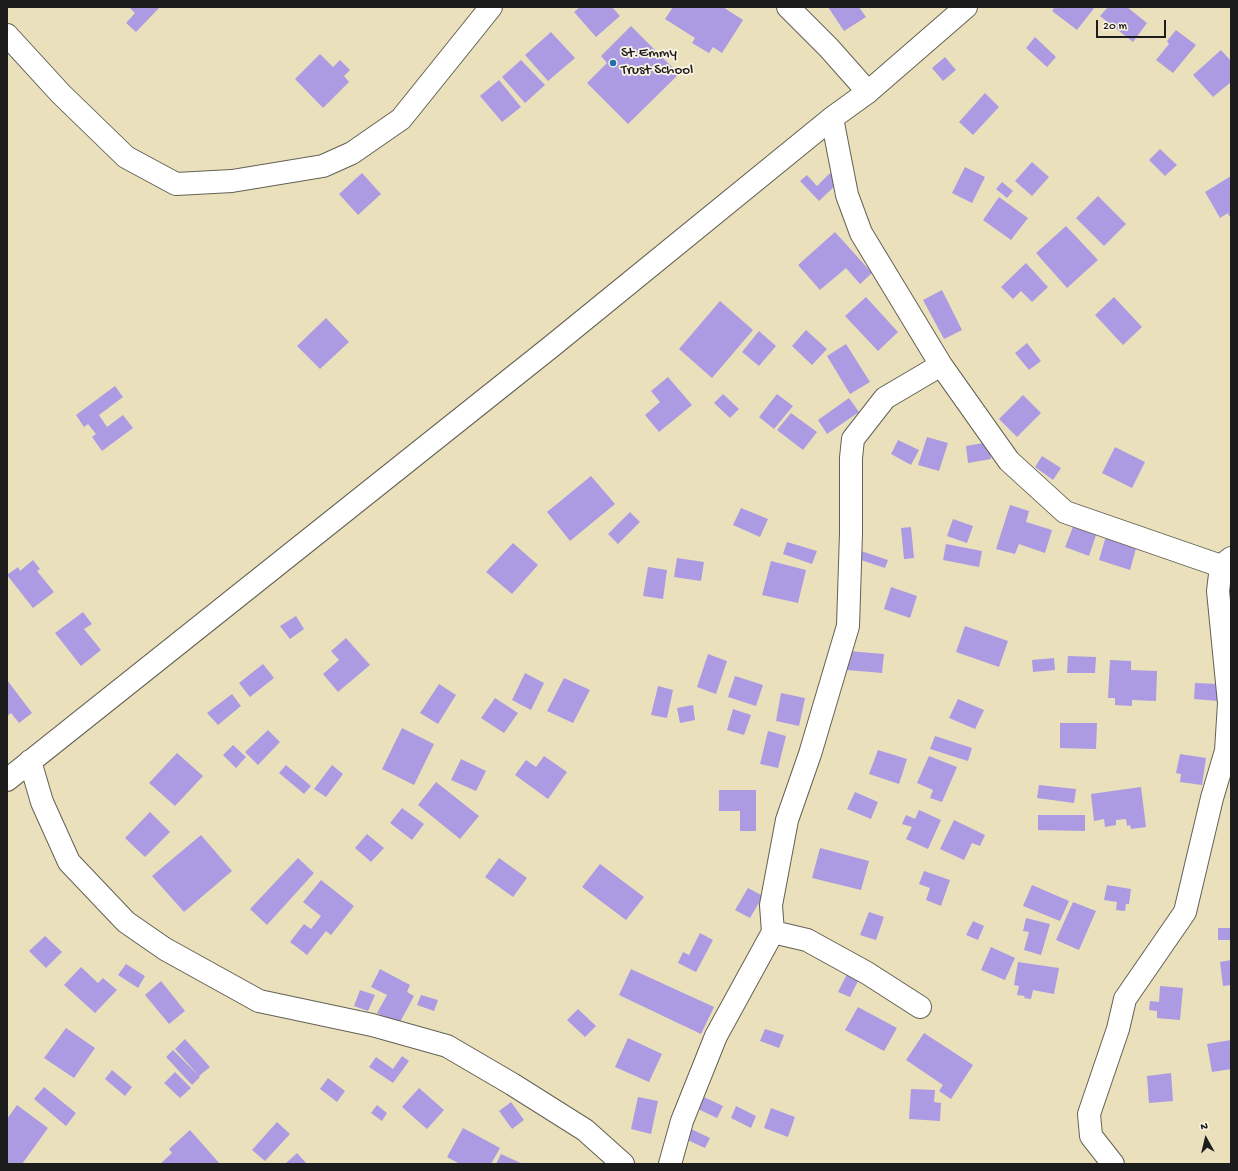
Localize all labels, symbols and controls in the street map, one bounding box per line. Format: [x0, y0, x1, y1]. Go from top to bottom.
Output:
scale bar [1098, 12, 1168, 38]
text: 20 m [1103, 20, 1127, 34]
place label: St.Emmy Trust School [621, 45, 693, 80]
marker: St.Emmy Trust School [608, 58, 618, 68]
north arrow [1186, 1119, 1226, 1159]
text: N [1200, 1121, 1209, 1134]

